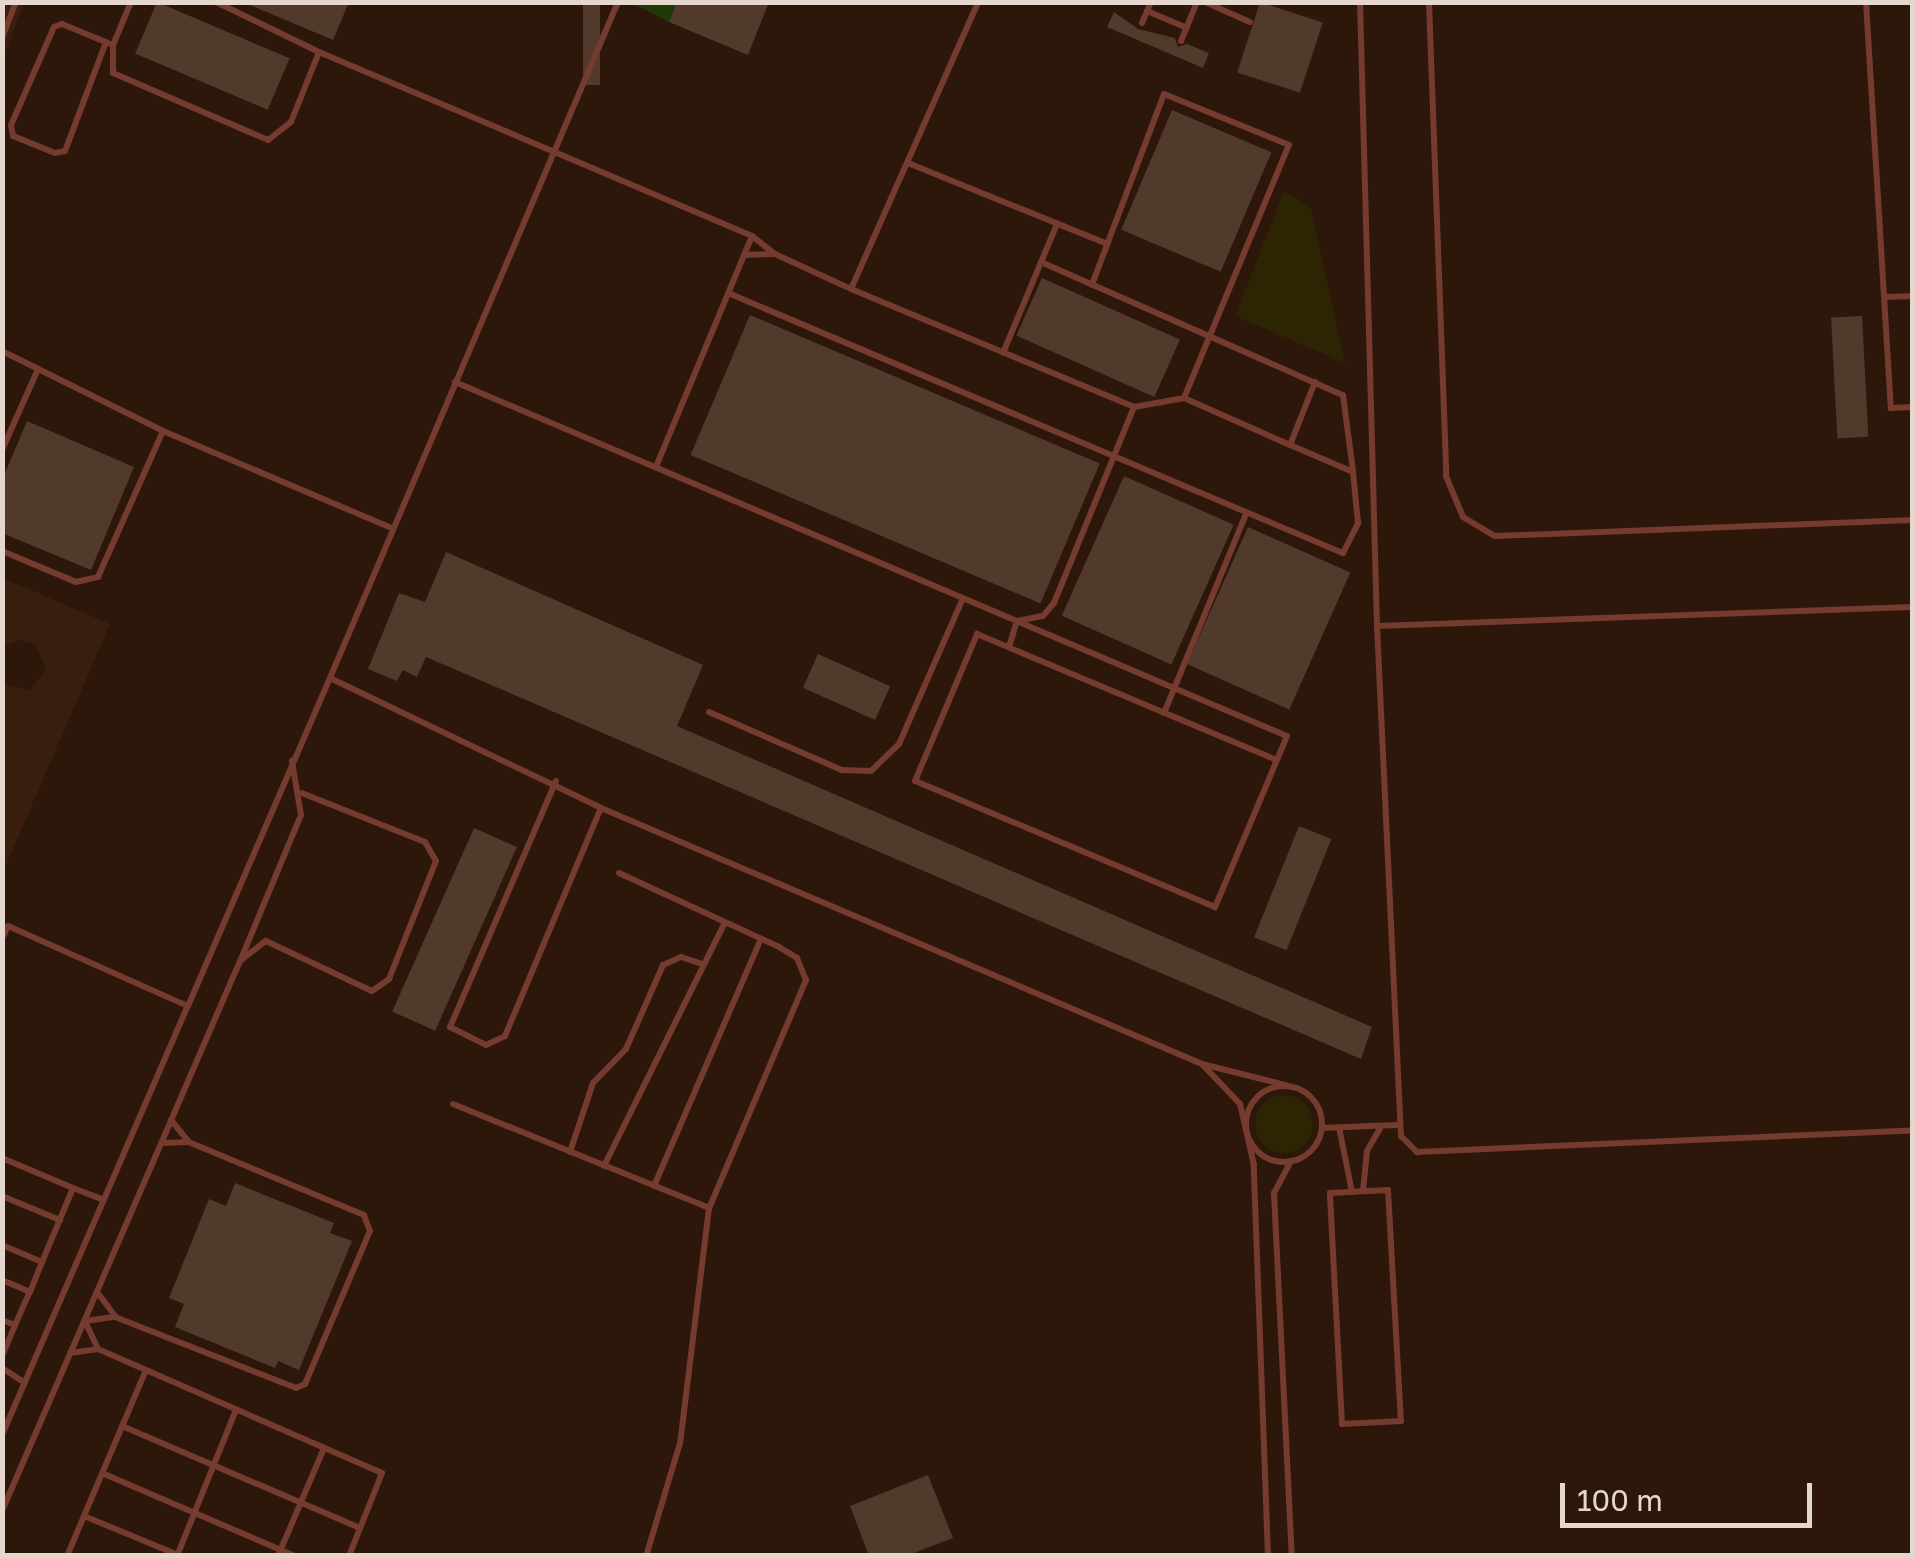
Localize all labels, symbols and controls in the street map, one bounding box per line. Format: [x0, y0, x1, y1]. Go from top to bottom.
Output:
scale bar [1565, 1463, 1818, 1525]
text: 100 m [1577, 1482, 1663, 1518]

